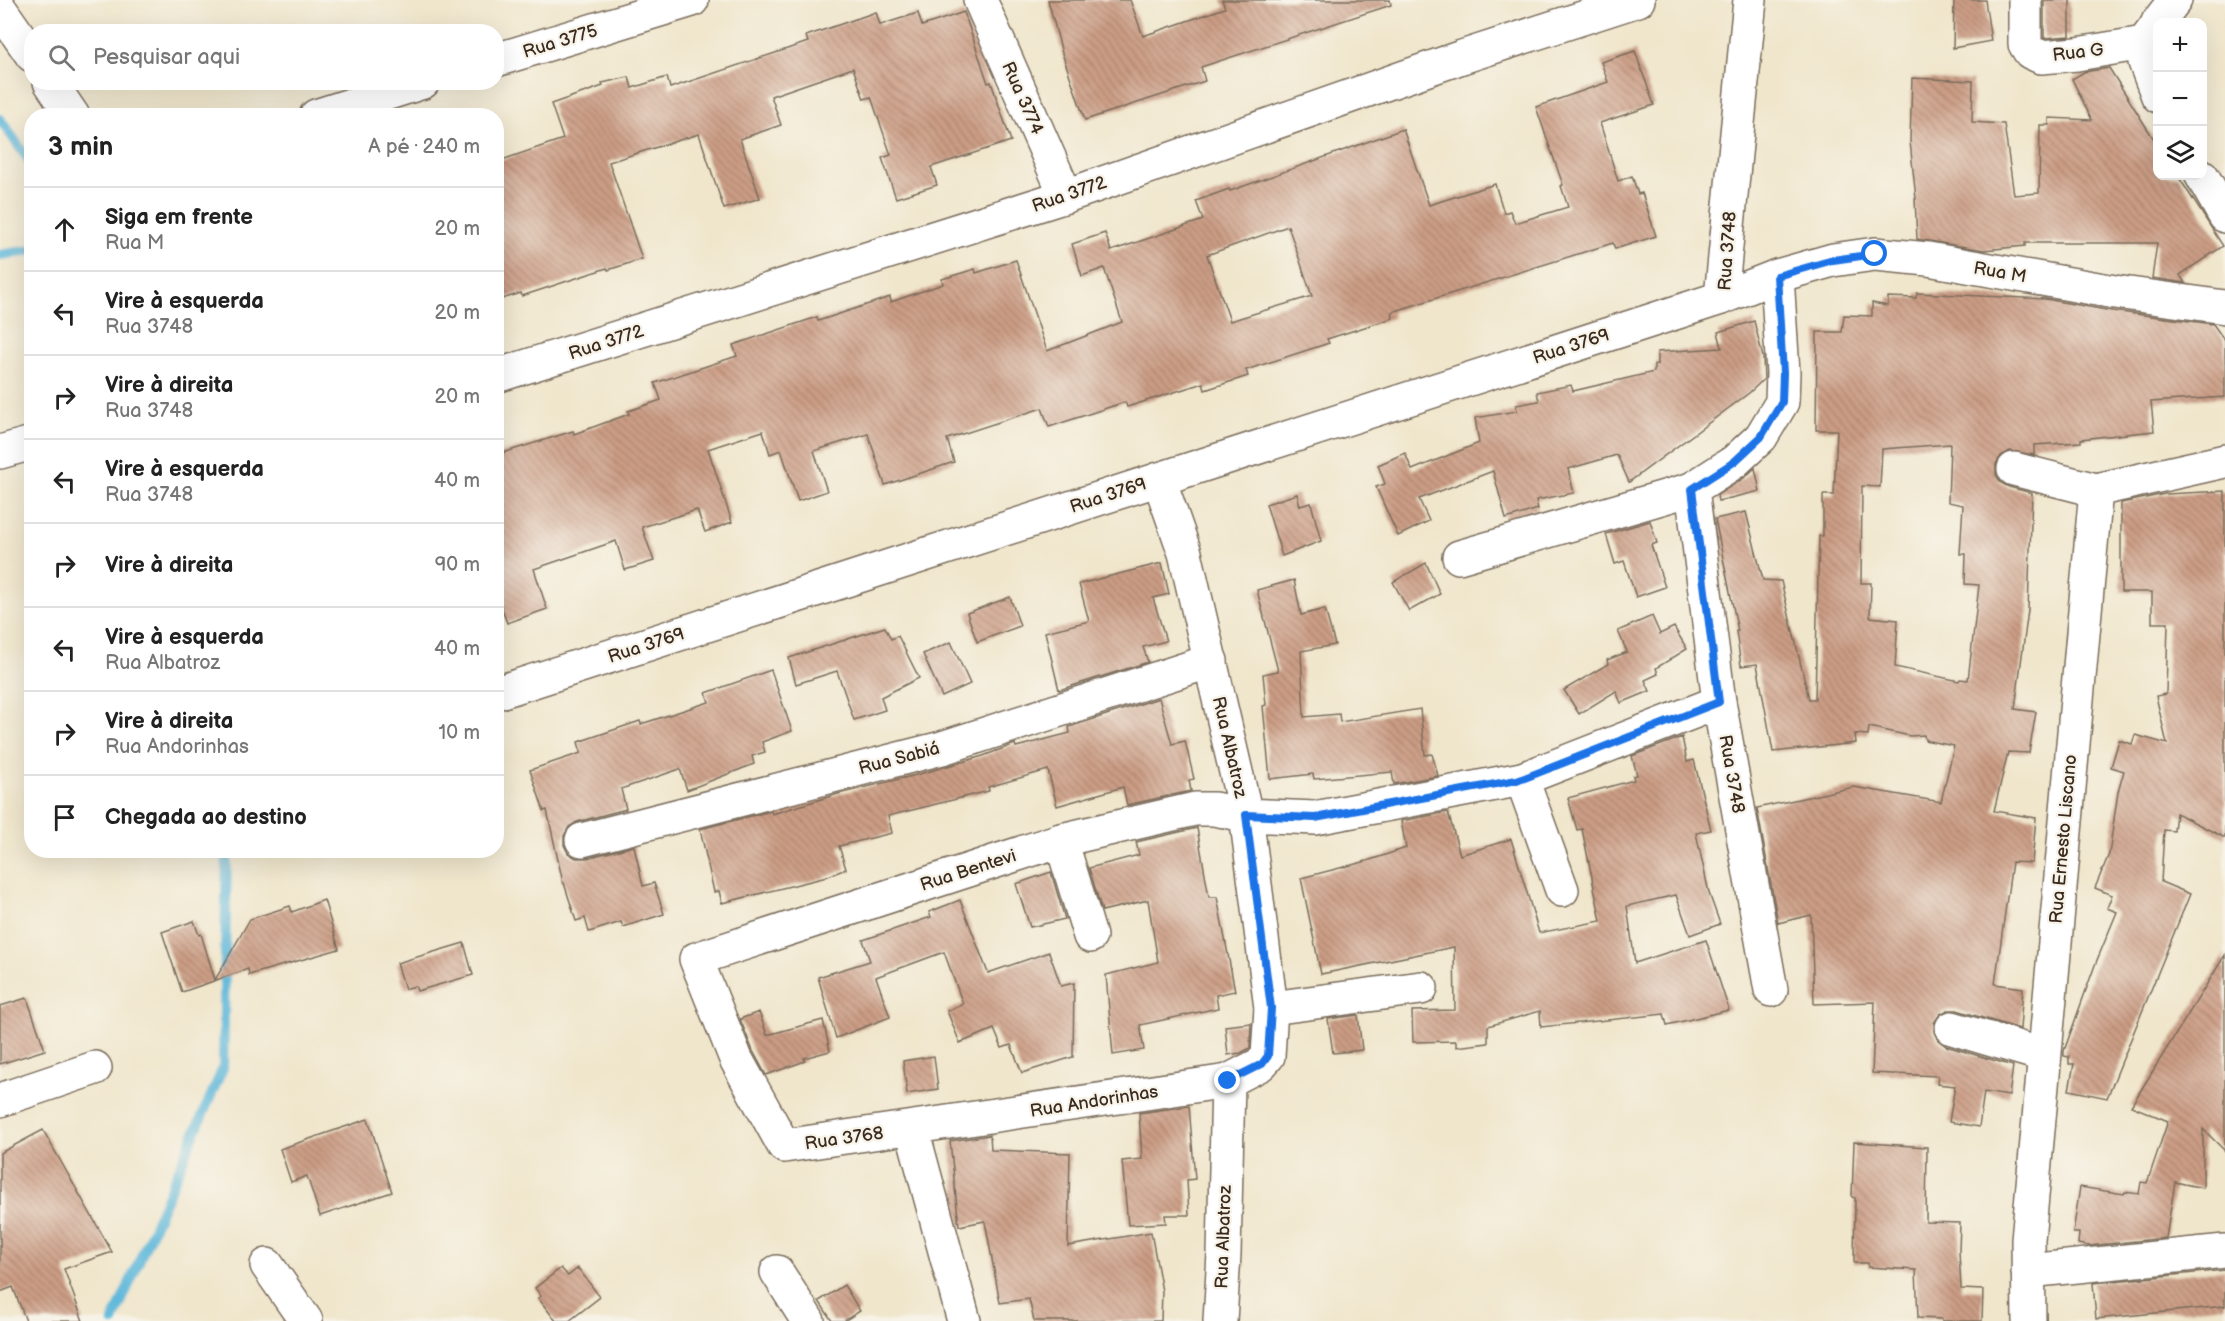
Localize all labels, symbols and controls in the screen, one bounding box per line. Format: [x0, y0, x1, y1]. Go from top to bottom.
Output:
map controls [2153, 18, 2207, 180]
button: + [2153, 18, 2207, 72]
street label: Rua 3775 [520, 20, 600, 63]
search box [24, 24, 504, 90]
street label: Rua G [2051, 39, 2105, 66]
icon: search [45, 41, 78, 74]
text: Pesquisar aqui [93, 44, 240, 71]
street label: Rua 3774 [997, 58, 1048, 138]
button: − [2153, 72, 2207, 126]
button: layers [2153, 126, 2207, 180]
text: 3 min [48, 132, 113, 163]
text: A pé · 240 m [368, 135, 480, 159]
street label: Rua 3772 [1029, 172, 1109, 217]
text: Siga em frente [105, 204, 253, 231]
street label: Rua 3748 [1714, 211, 1741, 291]
icon: ahead [48, 213, 81, 246]
text: 20 m [435, 217, 480, 241]
text: Rua M [105, 231, 164, 255]
route start [1861, 240, 1887, 266]
street label: Rua M [1972, 258, 2028, 287]
text: Vire à esquerda [105, 288, 264, 315]
icon: left [48, 297, 81, 330]
text: 20 m [435, 301, 480, 325]
text: Rua 3748 [105, 315, 193, 339]
street label: Rua 3772 [566, 320, 646, 364]
street label: Rua 3769 [1530, 324, 1612, 369]
text: Vire à direita [105, 372, 233, 399]
icon: right [48, 381, 81, 414]
text: 20 m [435, 385, 480, 409]
text: Rua 3748 [105, 399, 193, 423]
text: Vire à esquerda [105, 456, 264, 483]
icon: left [48, 465, 81, 498]
text: 40 m [434, 469, 480, 493]
street label: Rua 3769 [1067, 473, 1149, 518]
text: Rua 3748 [105, 483, 193, 507]
icon: right [48, 549, 81, 582]
text: Vire à direita [105, 552, 233, 579]
text: 90 m [435, 553, 480, 577]
street label: Rua 3769 [605, 623, 687, 668]
text: Vire à esquerda [105, 624, 264, 651]
icon: left [48, 633, 81, 666]
text: 40 m [434, 637, 480, 661]
text: Rua Albatroz [105, 651, 220, 675]
street label: Rua Albatroz [1208, 694, 1251, 800]
text: Vire à direita [105, 708, 233, 735]
icon: right [48, 717, 81, 750]
text: 10 m [439, 721, 480, 745]
street label: Rua 3748 [1714, 733, 1749, 815]
text: Rua Andorinhas [105, 735, 249, 759]
street label: Rua Sabiá [856, 738, 942, 779]
street label: Rua Ernesto Liscano [2046, 754, 2081, 924]
icon: arrive [48, 801, 81, 834]
text: Chegada ao destino [105, 804, 307, 831]
street label: Rua Bentevi [918, 845, 1019, 896]
route end [1214, 1067, 1240, 1093]
street label: Rua Andorinhas [1028, 1081, 1160, 1122]
street label: Rua 3768 [803, 1123, 885, 1154]
street label: Rua Albatroz [1211, 1185, 1236, 1289]

